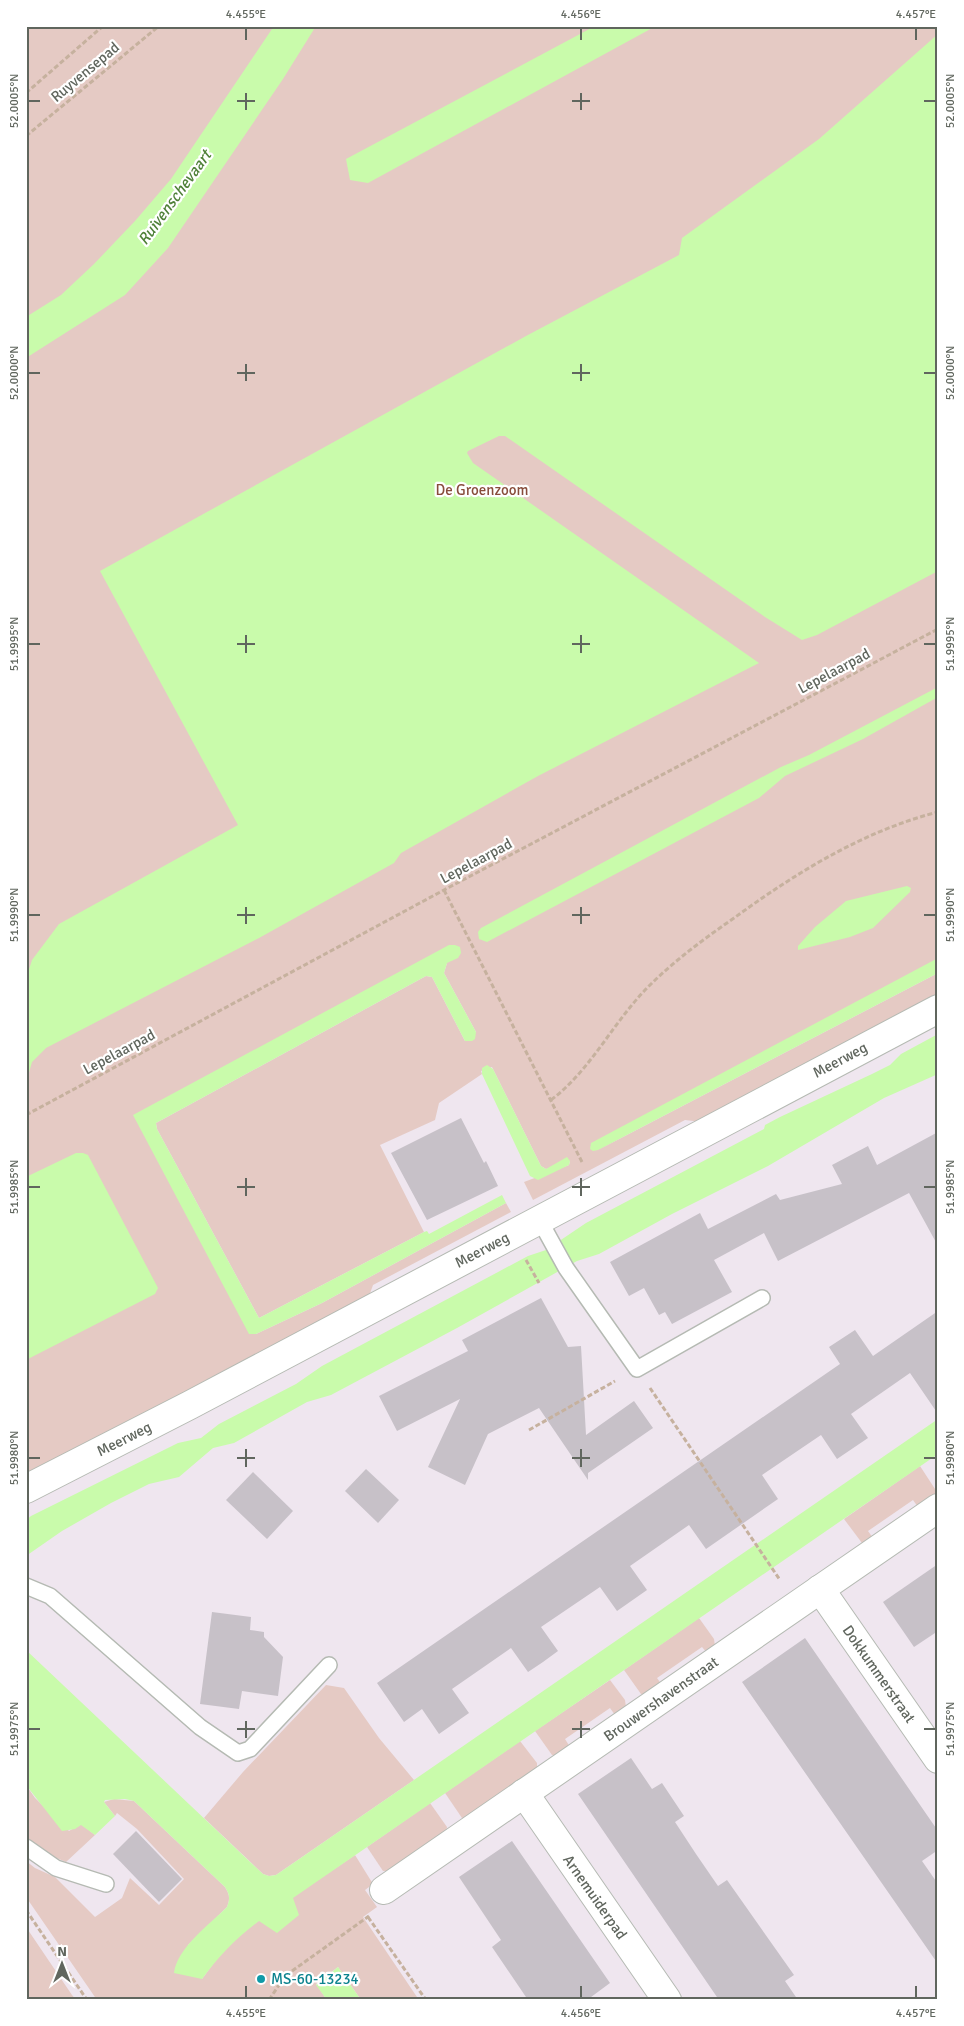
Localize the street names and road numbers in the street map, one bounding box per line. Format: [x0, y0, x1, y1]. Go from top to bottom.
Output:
street label: Ruyvensepad [47, 38, 123, 106]
street label: Lepelaarpad [795, 644, 873, 697]
street label: Lepelaarpad [437, 834, 515, 887]
street label: Lepelaarpad [80, 1025, 158, 1078]
street label: Meerweg [810, 1038, 870, 1082]
street label: Meerweg [452, 1228, 512, 1272]
street label: Meerweg [94, 1418, 154, 1460]
street label: Dokkummerstraat [839, 1622, 919, 1726]
street label: Brouwershavenstraat [600, 1653, 722, 1745]
street label: Arnemuiderpad [559, 1851, 631, 1943]

